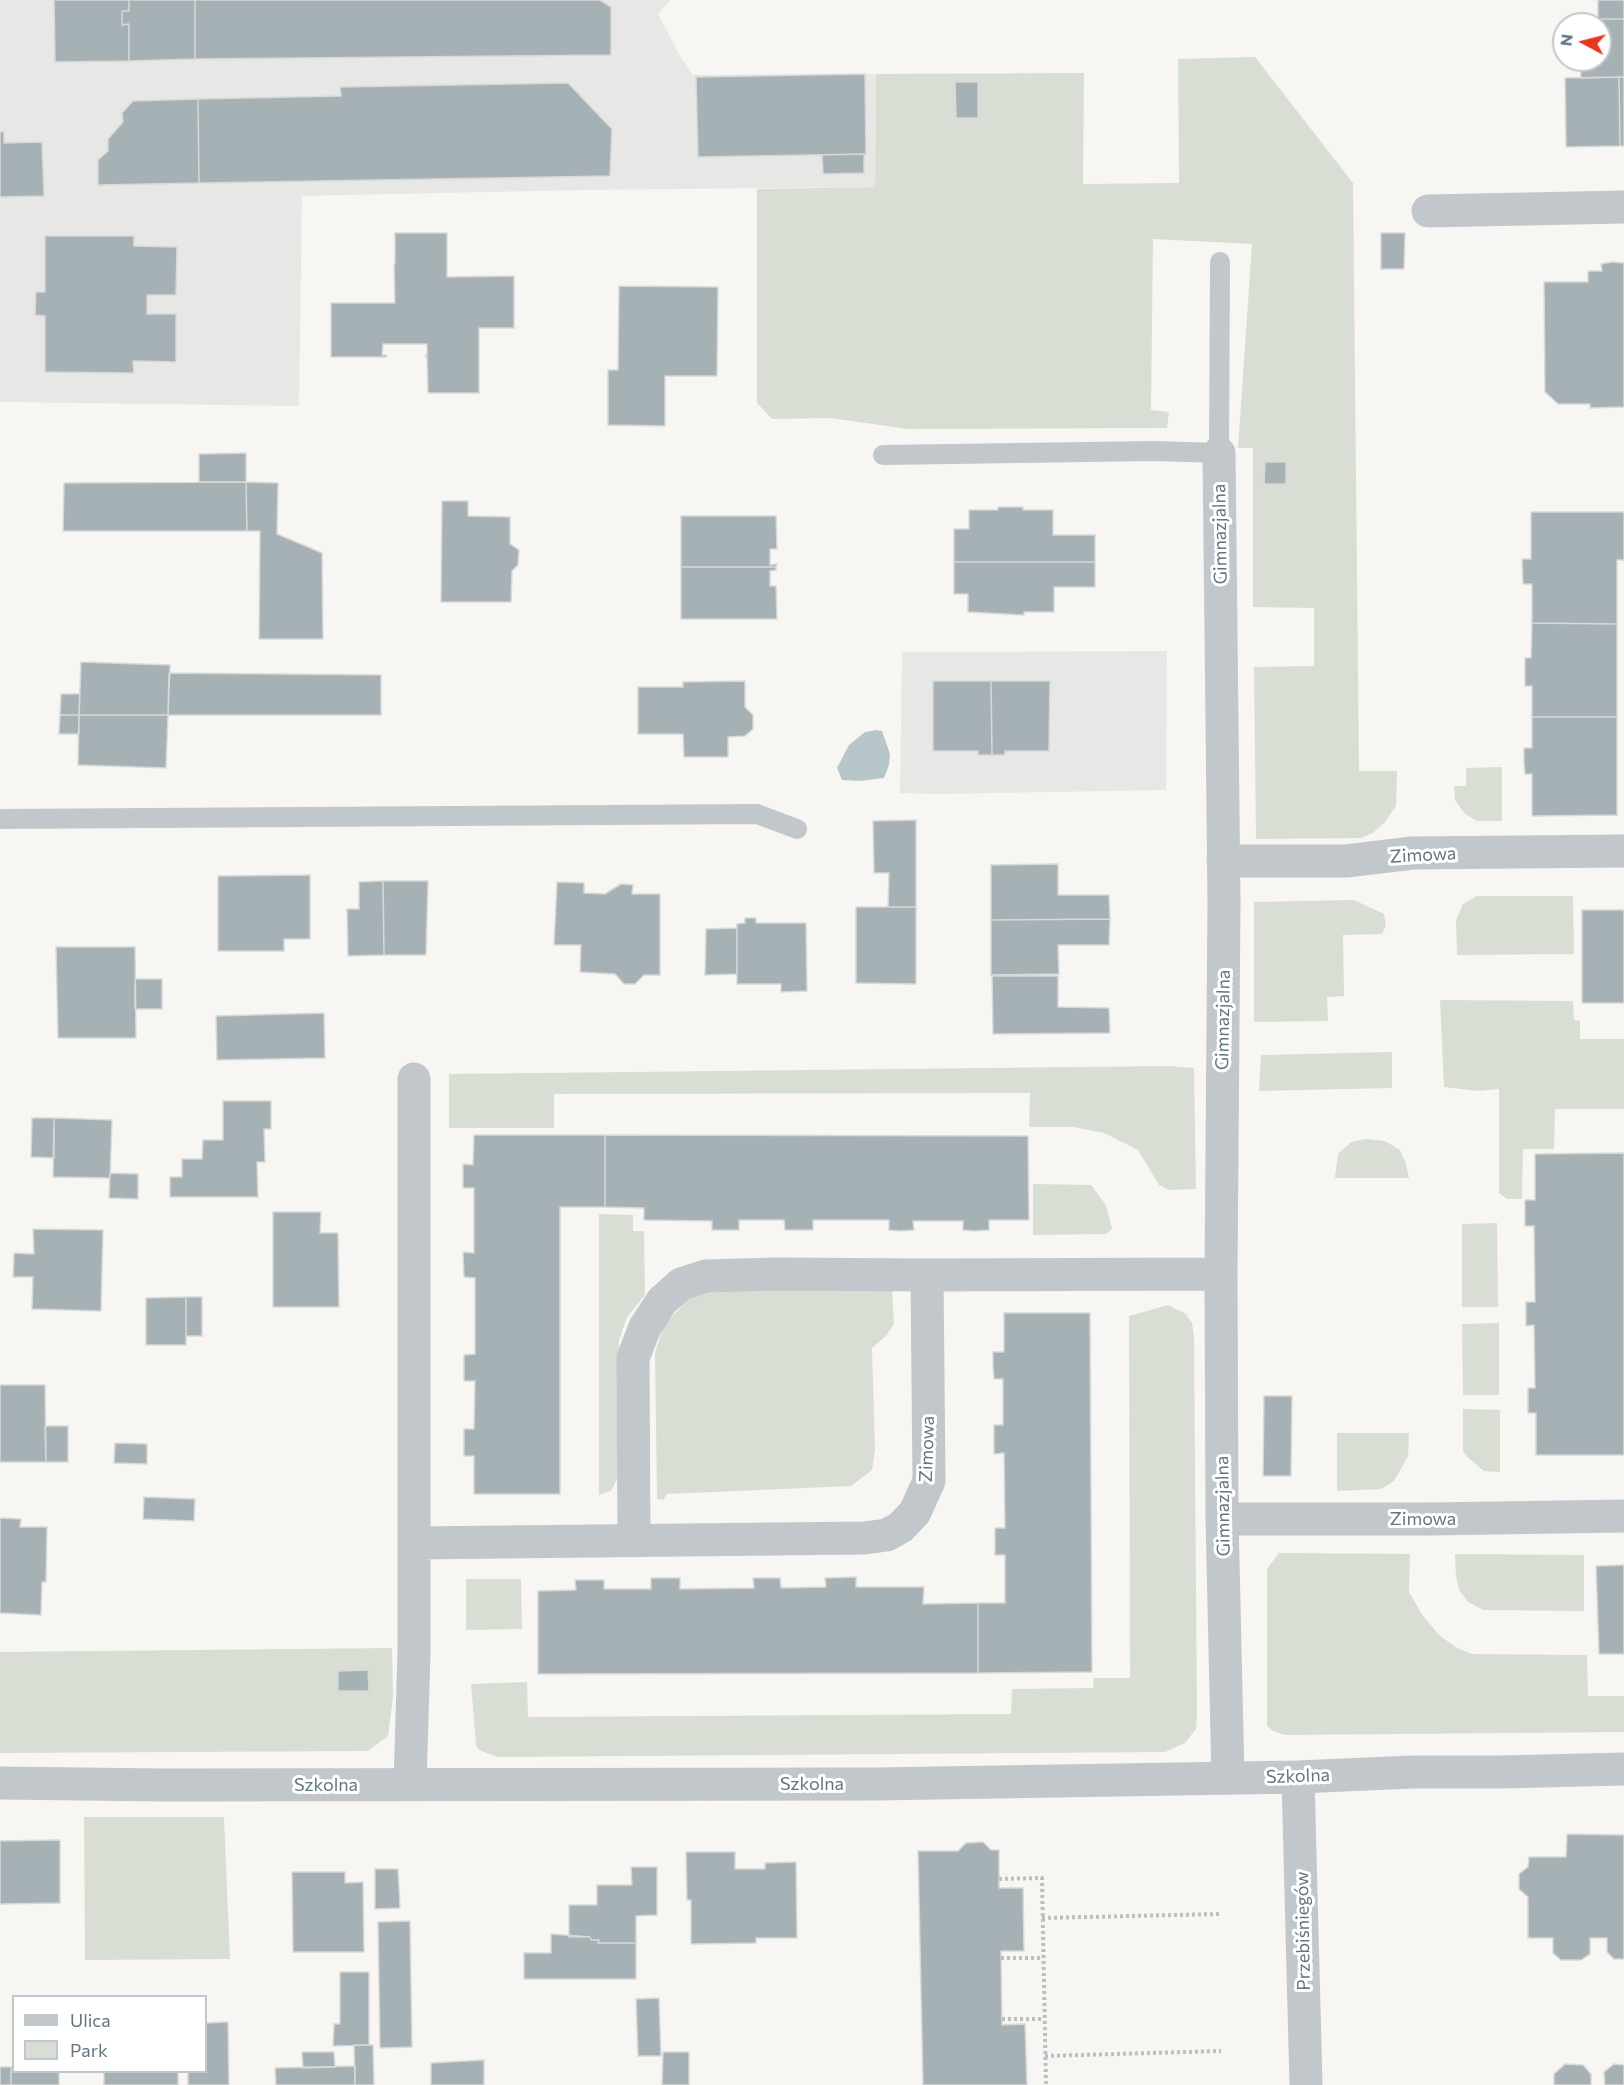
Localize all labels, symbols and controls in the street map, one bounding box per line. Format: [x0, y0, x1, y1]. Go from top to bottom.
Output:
north arrow [1552, 12, 1612, 72]
text: N [1555, 33, 1576, 47]
street label: Gimnazjalna [1208, 484, 1232, 584]
street label: Zimowa [1389, 842, 1457, 868]
street label: Gimnazjalna [1211, 970, 1235, 1070]
street label: Zimowa [915, 1415, 939, 1483]
street label: Gimnazjalna [1211, 1456, 1235, 1556]
street label: Zimowa [1390, 1508, 1456, 1530]
street label: Szkolna [1266, 1764, 1330, 1788]
street label: Szkolna [780, 1773, 844, 1795]
street label: Szkolna [294, 1774, 358, 1796]
street label: Przebiśniegów [1291, 1871, 1315, 1991]
legend [12, 1995, 207, 2073]
text: Ulica [70, 2009, 111, 2031]
text: Park [70, 2039, 108, 2061]

